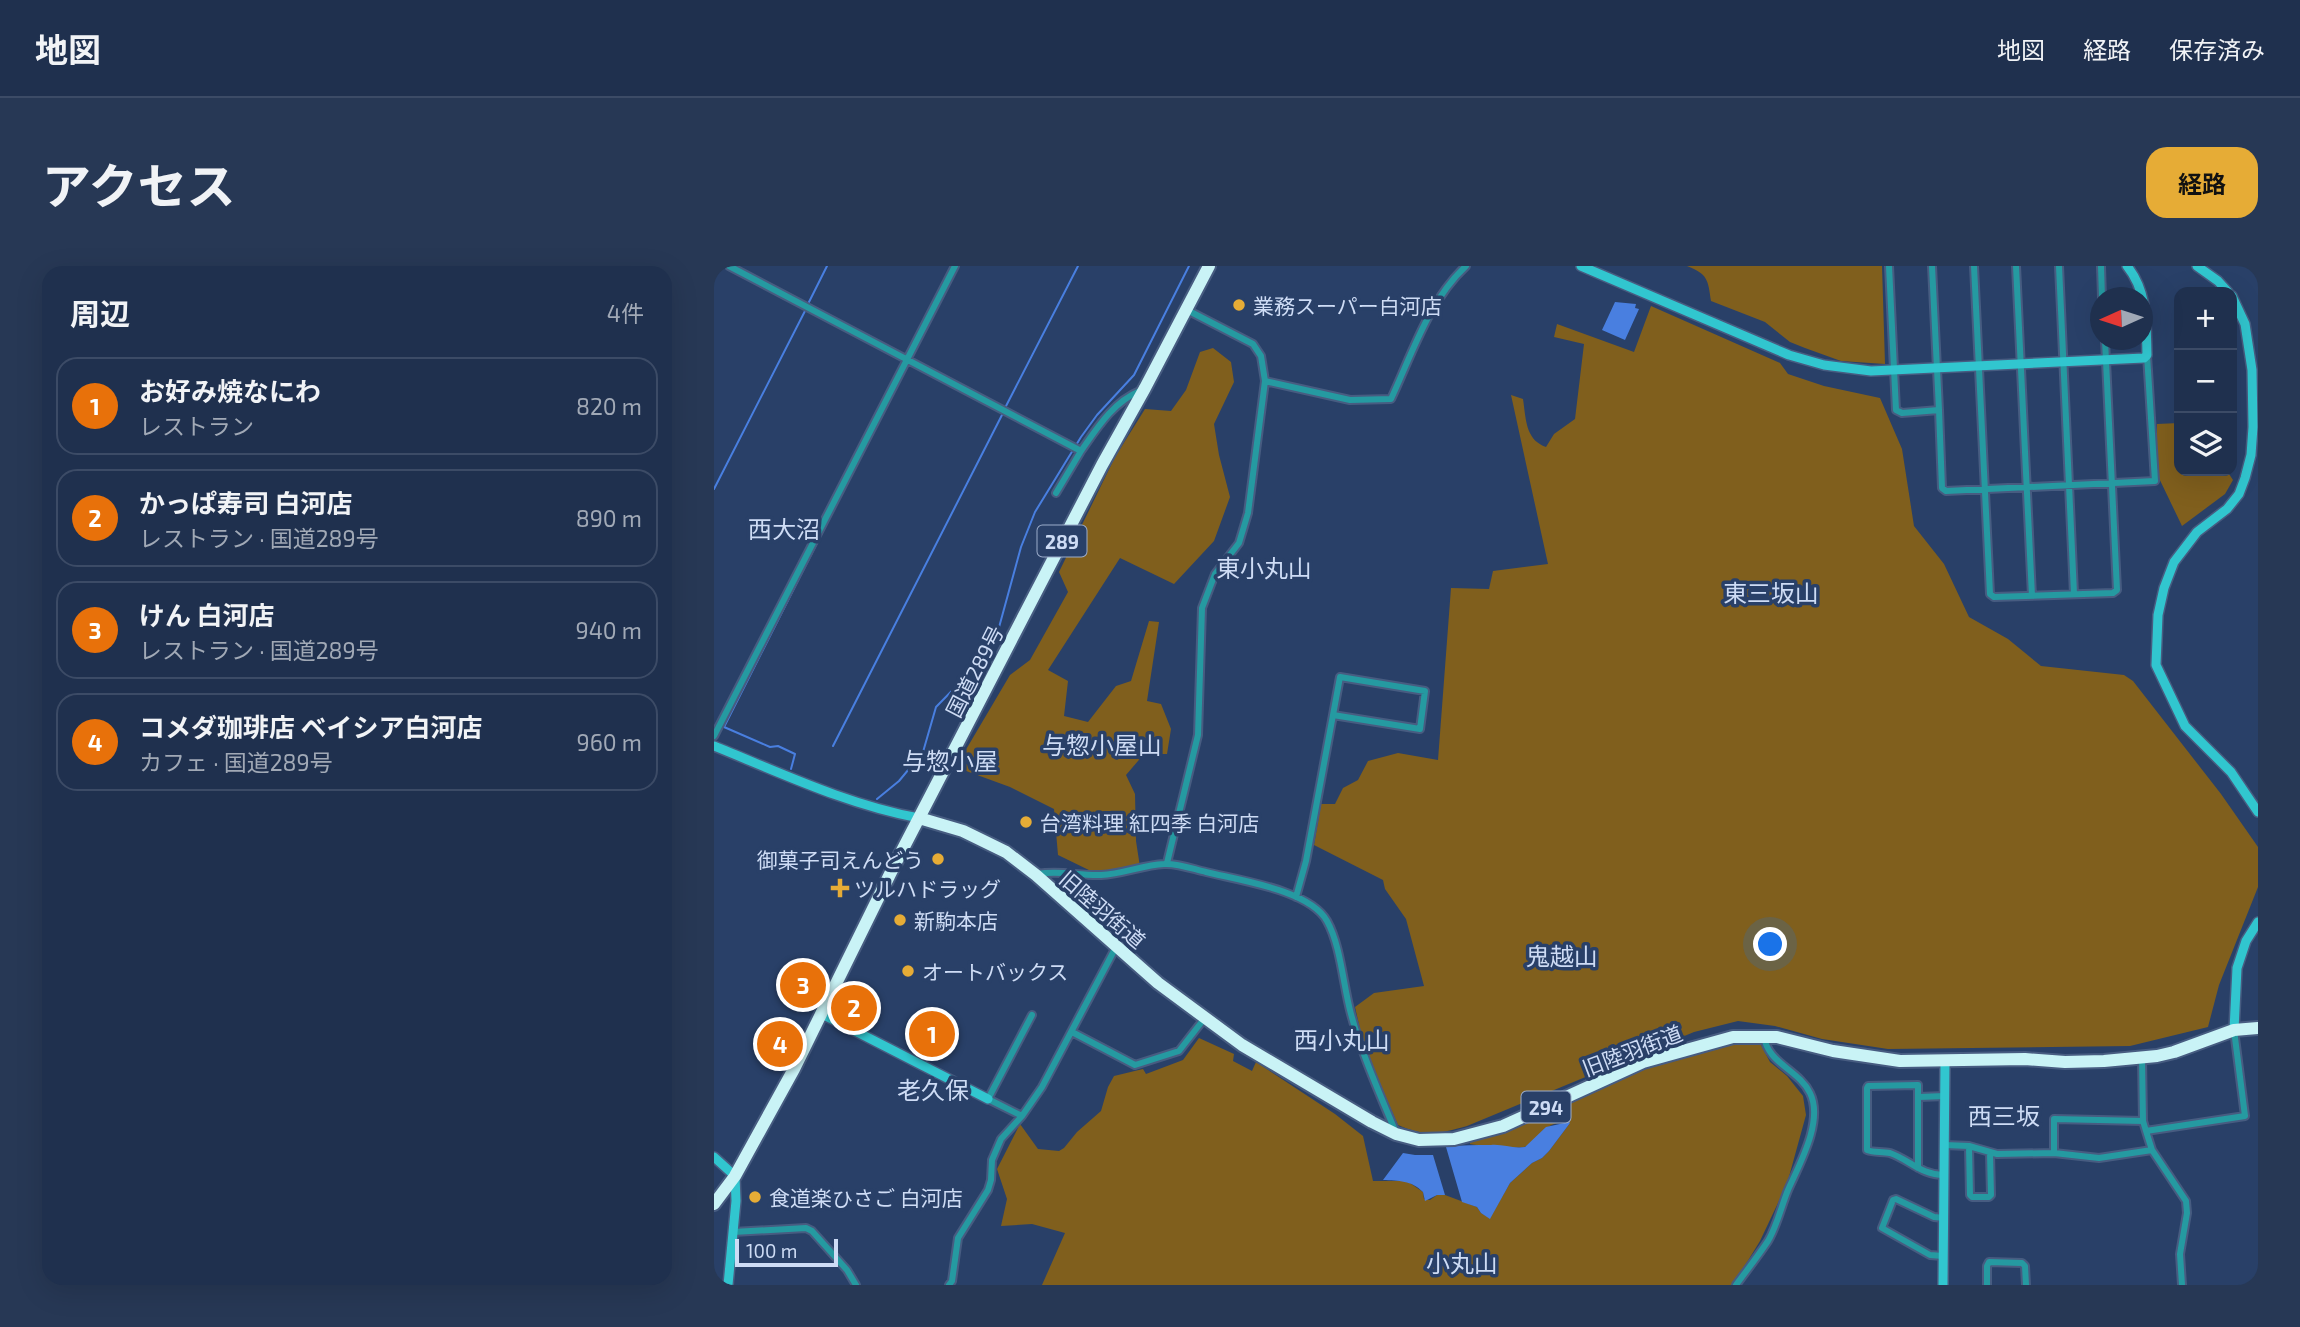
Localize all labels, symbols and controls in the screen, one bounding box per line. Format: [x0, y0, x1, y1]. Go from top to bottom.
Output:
text: 地図 [35, 29, 101, 69]
text: 地図 [1997, 35, 2045, 64]
text: 経路 [2083, 35, 2131, 64]
text: 保存済み [2169, 35, 2265, 64]
button: 経路 [2146, 147, 2258, 218]
text: アクセス [42, 155, 236, 214]
north arrow [2090, 287, 2153, 350]
map controls [2174, 287, 2237, 476]
button: + [2174, 287, 2237, 350]
place label: 業務スーパー白河店 [1253, 293, 1442, 318]
text: 周辺 [70, 295, 130, 331]
marker: 業務スーパー白河店 [1231, 297, 1247, 313]
text: 4件 [607, 299, 644, 327]
button: − [2174, 350, 2237, 413]
text: お好み焼なにわ [139, 375, 321, 406]
text: 1 [90, 392, 100, 420]
text: 820 m [576, 392, 642, 420]
text: レストラン [139, 412, 254, 440]
button: layers [2174, 413, 2237, 476]
text: かっぱ寿司 白河店 [139, 487, 353, 518]
text: 2 [88, 504, 102, 532]
text: 890 m [576, 504, 642, 532]
district label: 西大沼 [748, 514, 820, 543]
text: レストラン · 国道289号 [139, 524, 379, 552]
road number: 289 [1038, 526, 1086, 556]
district label: 東小丸山 [1216, 553, 1312, 582]
district label: 東三坂山 [1723, 578, 1819, 607]
text: けん 白河店 [139, 599, 275, 630]
text: 3 [88, 616, 102, 644]
text: 940 m [576, 616, 642, 644]
street label: 国道289号 [940, 621, 1008, 721]
text: レストラン · 国道289号 [139, 636, 379, 664]
text: コメダ珈琲店 ベイシア白河店 [139, 711, 483, 742]
text: 4 [88, 728, 102, 756]
text: 960 m [577, 728, 642, 756]
district label: 与惣小屋山 [1042, 730, 1162, 759]
district label: 与惣小屋 [902, 746, 998, 775]
text: カフェ · 国道289号 [139, 748, 333, 776]
place label: 台湾料理 紅四季 白河店 [1040, 810, 1259, 835]
marker: 台湾料理 紅四季 白河店 [1018, 814, 1034, 830]
place label: 御菓子司えんどう [757, 847, 924, 872]
marker: 御菓子司えんどう [930, 851, 946, 867]
street label: 旧陸羽街道 [1055, 865, 1151, 953]
place label: ツルハドラッグ [854, 876, 1001, 901]
marker: ツルハドラッグ [832, 880, 848, 896]
place label: 新駒本店 [914, 908, 998, 933]
marker: 新駒本店 [892, 912, 908, 928]
your location [1753, 927, 1787, 961]
district label: 鬼越山 [1526, 941, 1598, 970]
pin: 3 [780, 959, 826, 1011]
place label: オートバックス [922, 959, 1068, 984]
marker: オートバックス [900, 963, 916, 979]
pin: 2 [831, 982, 877, 1034]
pin: 1 [909, 1008, 955, 1060]
pin: 4 [757, 1018, 803, 1070]
street label: 旧陸羽街道 [1579, 1020, 1685, 1080]
district label: 西小丸山 [1294, 1025, 1390, 1054]
district label: 老久保 [897, 1075, 969, 1104]
road number: 294 [1522, 1092, 1570, 1122]
district label: 西三坂 [1968, 1101, 2040, 1130]
place label: 食道楽ひさご 白河店 [769, 1185, 963, 1210]
marker: 食道楽ひさご 白河店 [747, 1189, 763, 1205]
scale bar [735, 1236, 838, 1268]
text: 100 m [746, 1239, 797, 1262]
district label: 小丸山 [1426, 1248, 1498, 1277]

